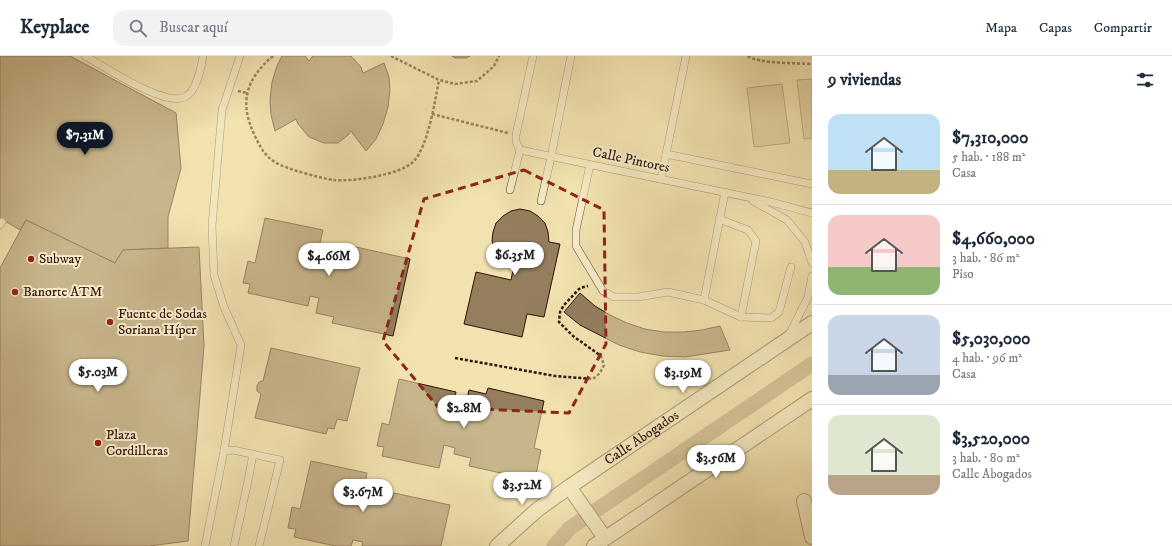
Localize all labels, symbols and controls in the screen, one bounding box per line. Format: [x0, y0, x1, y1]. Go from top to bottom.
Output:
search box [113, 10, 393, 46]
text: Keyplace [20, 16, 89, 39]
icon: search [127, 17, 149, 39]
text: Buscar aquí [159, 18, 228, 37]
text: Mapa [985, 19, 1017, 37]
text: Capas [1039, 19, 1072, 37]
text: Compartir [1094, 19, 1152, 37]
text: 9 viviendas [828, 69, 901, 91]
icon: filters [1134, 69, 1156, 91]
pin: $7.31M [52, 122, 118, 156]
text: $7.31M [66, 127, 104, 143]
text: $7,310,000 [952, 127, 1028, 149]
icon: home [860, 130, 908, 178]
street label: Calle Pintores [591, 143, 671, 177]
text: 5 hab. · 188 m² [952, 149, 1026, 165]
text: Casa [952, 165, 976, 181]
text: $4,660,000 [952, 228, 1035, 250]
icon: home [860, 231, 908, 279]
pin: $6.35M [482, 242, 548, 276]
pin: $4.66M [296, 243, 362, 277]
text: $6.35M [495, 247, 535, 263]
text: $4.66M [307, 248, 351, 264]
place label: Subway [39, 250, 81, 268]
text: 3 hab. · 86 m² [952, 250, 1020, 266]
marker: Subway [26, 254, 36, 264]
text: Piso [952, 266, 974, 282]
place label: Banorte ATM [23, 283, 102, 301]
marker: Banorte ATM [10, 287, 20, 297]
place label: Fuente de Sodas Soriana Híper [118, 305, 207, 339]
marker: Fuente de Sodas Soriana Híper [105, 317, 115, 327]
text: $5,030,000 [952, 328, 1030, 350]
icon: home [860, 331, 908, 379]
text: 4 hab. · 96 m² [952, 350, 1022, 366]
pin: $5.03M [65, 359, 131, 393]
pin: $3.19M [650, 360, 716, 394]
text: $5.03M [78, 364, 118, 380]
text: $3.19M [664, 365, 702, 381]
text: Casa [952, 366, 976, 382]
pin: $2.8M [436, 395, 492, 429]
text: $2.8M [446, 400, 482, 416]
street label: Calle Abogados [601, 406, 683, 469]
place label: Plaza Cordilleras [106, 426, 168, 460]
text: $3,520,000 [952, 428, 1030, 450]
icon: home [860, 431, 908, 479]
marker: Plaza Cordilleras [93, 438, 103, 448]
pin: $3.56M [683, 445, 749, 479]
text: $3.56M [696, 450, 736, 466]
text: 3 hab. · 80 m² [952, 450, 1020, 466]
text: Calle Abogados [952, 466, 1032, 482]
pin: $3.52M [489, 472, 555, 506]
text: $3.52M [502, 477, 542, 493]
pin: $3.67M [330, 479, 396, 513]
text: $3.67M [343, 484, 383, 500]

